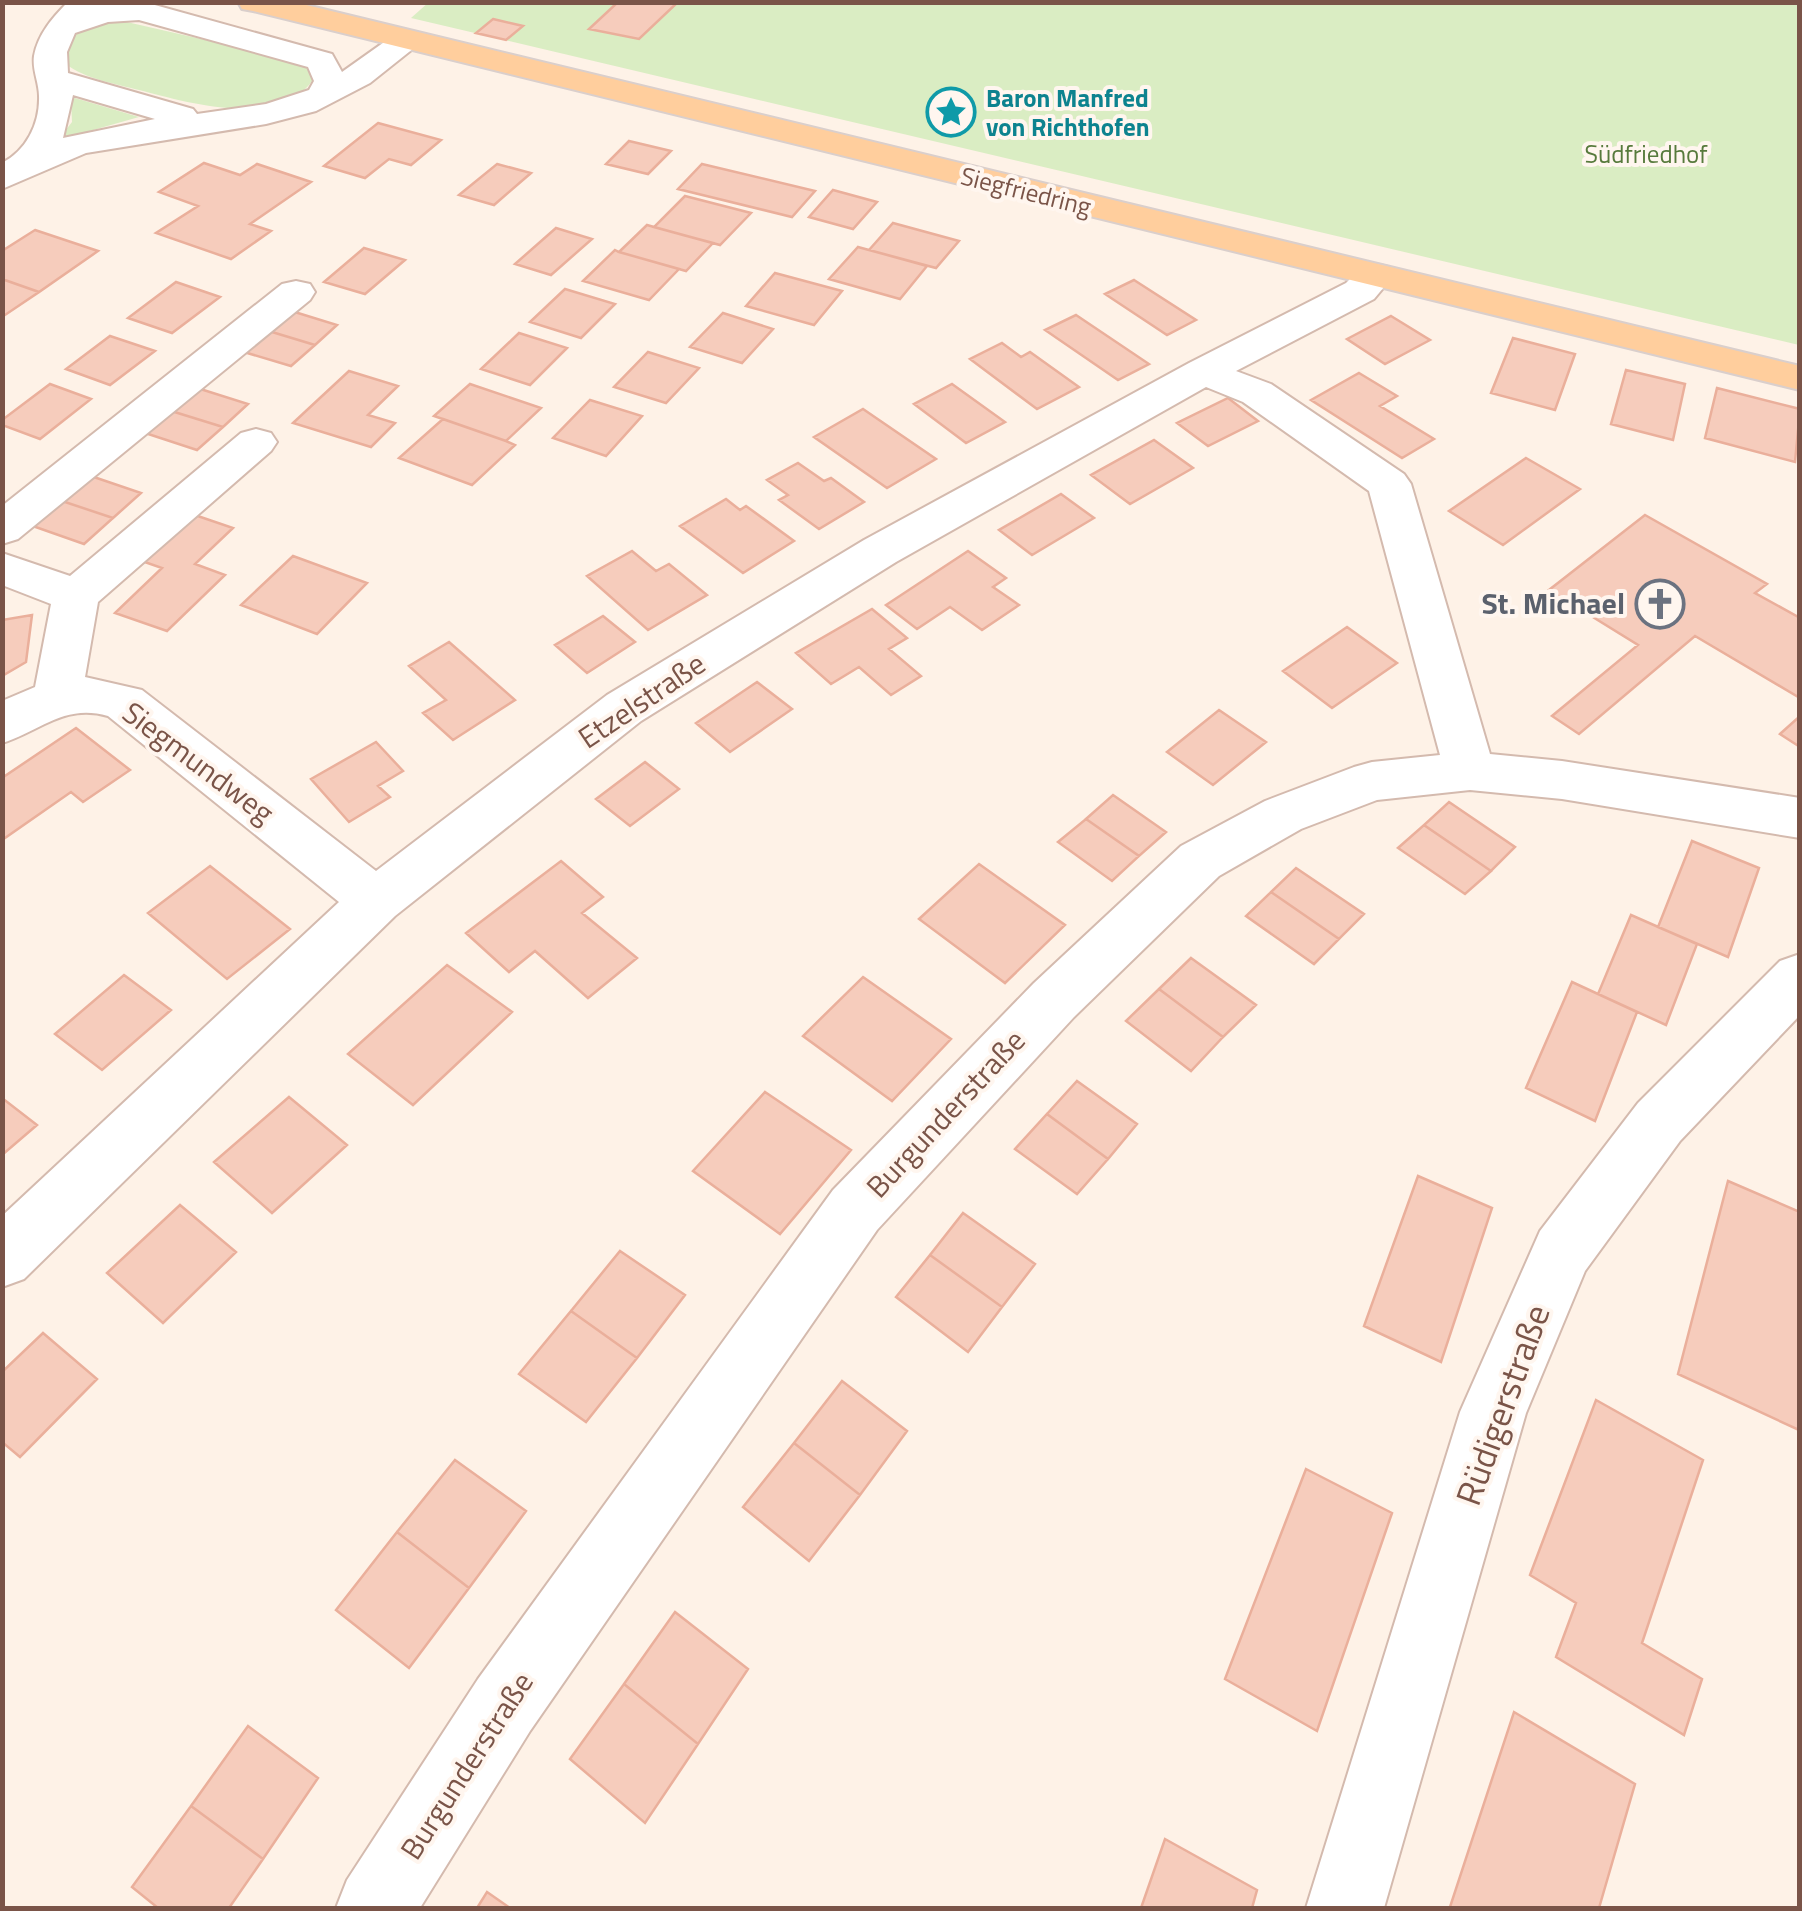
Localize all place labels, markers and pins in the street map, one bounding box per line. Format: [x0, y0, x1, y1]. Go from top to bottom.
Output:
place label: Baron Manfred von Richthofen [986, 79, 1149, 146]
place icon: Baron Manfred von Richthofen [925, 86, 977, 138]
church icon: St. Michael [1634, 578, 1686, 630]
place label: St. Michael [1481, 580, 1625, 626]

